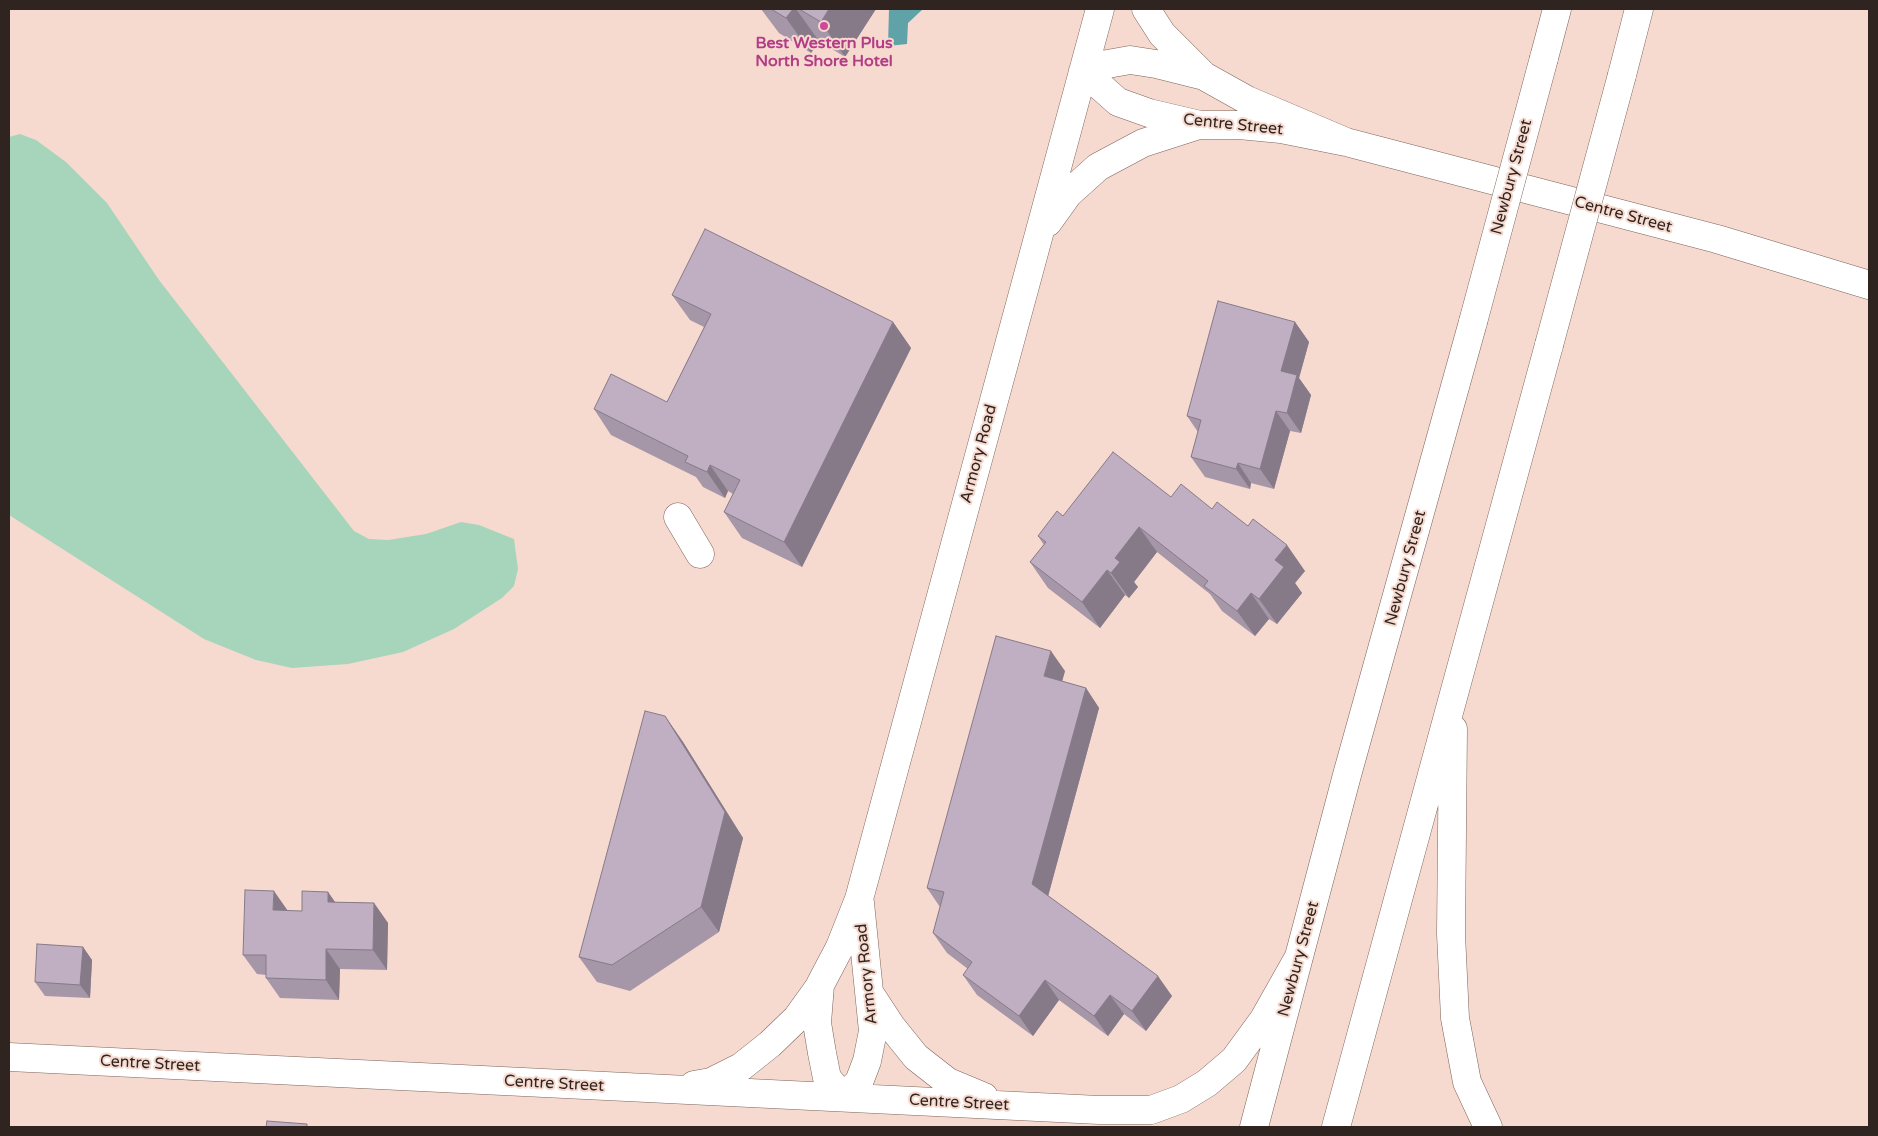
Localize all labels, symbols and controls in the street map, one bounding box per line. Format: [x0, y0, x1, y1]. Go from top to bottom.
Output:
marker: Best Western Plus North Shore Hotel [818, 20, 830, 32]
place label: Best Western Plus North Shore Hotel [755, 34, 893, 72]
street label: Centre Street [1182, 110, 1284, 140]
street label: Newbury Street [1487, 117, 1537, 237]
street label: Centre Street [1572, 193, 1674, 237]
street label: Armory Road [957, 403, 1001, 505]
street label: Newbury Street [1381, 508, 1431, 628]
street label: Newbury Street [1274, 899, 1324, 1019]
street label: Armory Road [852, 923, 882, 1025]
street label: Centre Street [99, 1052, 201, 1076]
street label: Centre Street [503, 1072, 605, 1096]
street label: Centre Street [908, 1091, 1010, 1115]

